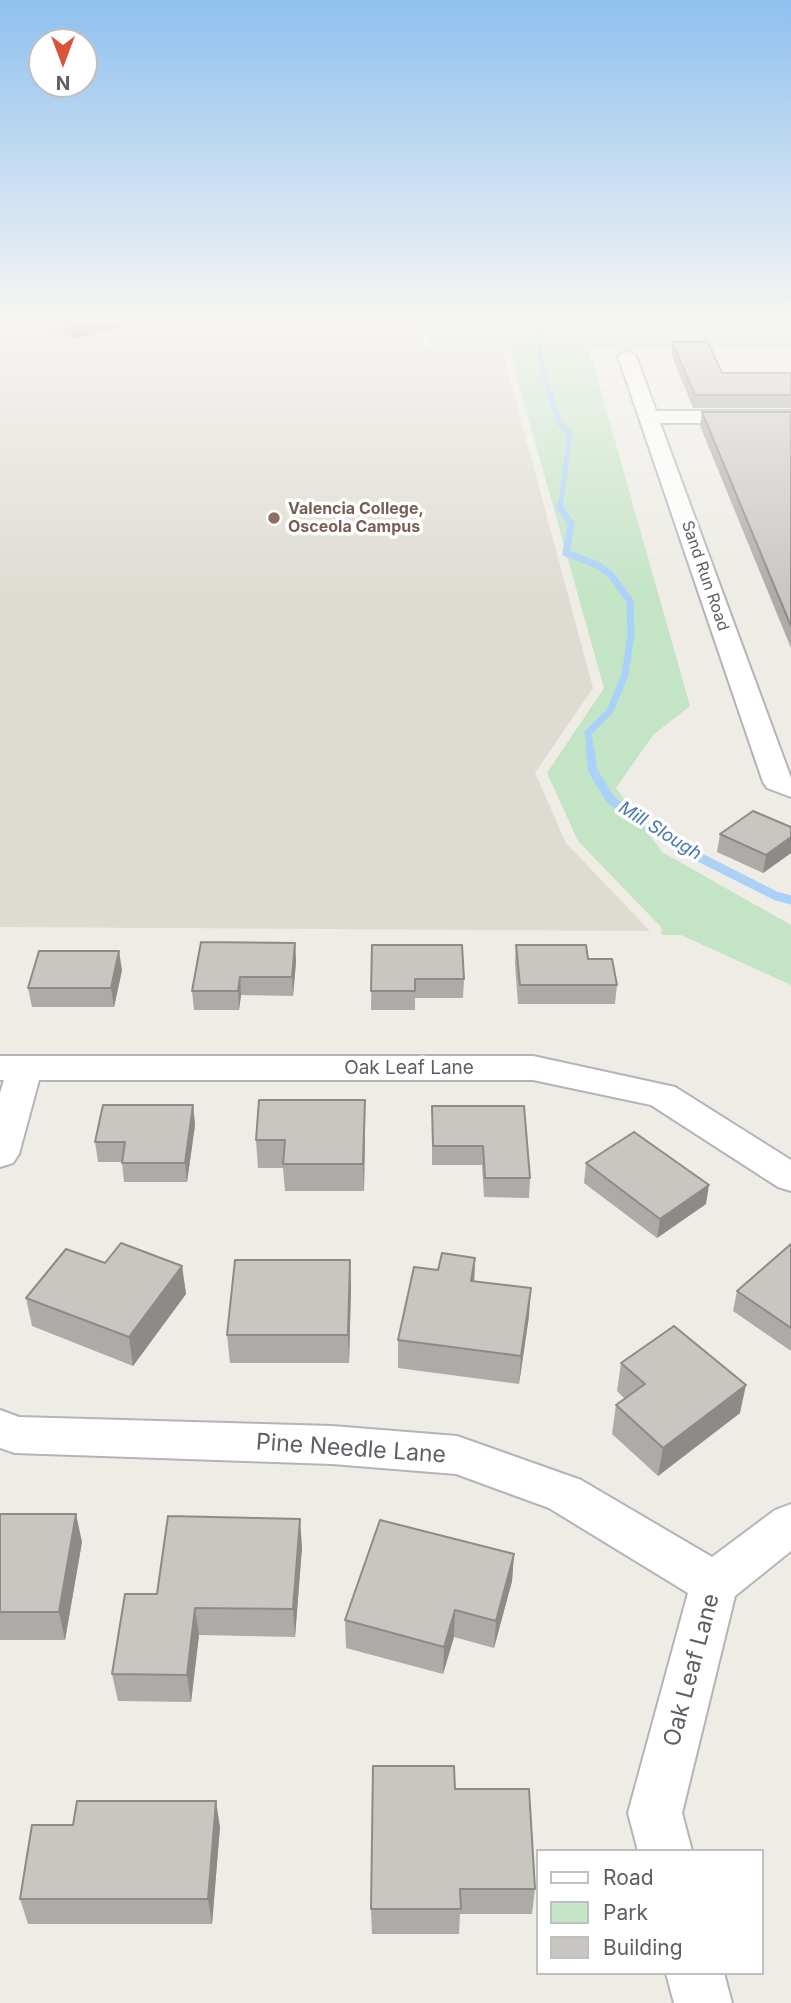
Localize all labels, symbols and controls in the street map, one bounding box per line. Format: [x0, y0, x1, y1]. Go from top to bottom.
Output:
north arrow [28, 28, 98, 98]
text: N [56, 71, 70, 94]
place label: Valencia College, Osceola Campus [288, 499, 424, 537]
marker: Valencia College, Osceola Campus [266, 510, 282, 526]
street label: Sand Run Road [677, 518, 733, 634]
water label: Mill Slough [615, 797, 705, 865]
street label: Oak Leaf Lane [344, 1057, 474, 1079]
street label: Pine Needle Lane [255, 1429, 447, 1469]
street label: Oak Leaf Lane [658, 1591, 726, 1749]
legend [536, 1849, 763, 1975]
text: Road [603, 1865, 654, 1890]
text: Park [603, 1900, 648, 1925]
text: Building [603, 1935, 683, 1960]

